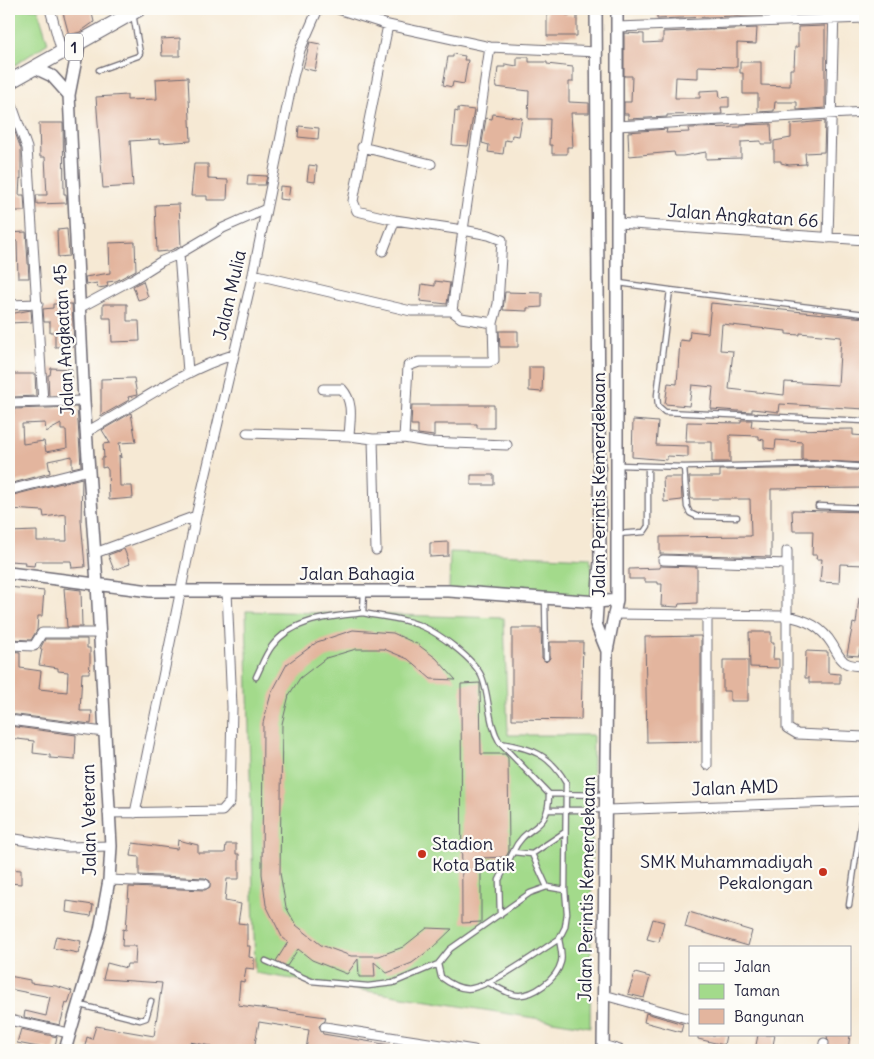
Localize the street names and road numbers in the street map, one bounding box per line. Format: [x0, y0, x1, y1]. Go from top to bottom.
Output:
road number: 1 [65, 34, 83, 61]
street label: Jalan Angkatan 66 [667, 199, 819, 232]
street label: Jalan Mulia [208, 248, 251, 342]
street label: Jalan Angkatan 45 [48, 264, 79, 416]
street label: Jalan Perintis Kemerdekaan [587, 372, 610, 598]
street label: Jalan Bahagia [299, 562, 415, 585]
street label: Jalan Veteran [76, 764, 101, 876]
street label: Jalan AMD [691, 774, 779, 801]
street label: Jalan Perintis Kemerdekaan [573, 776, 600, 1002]

